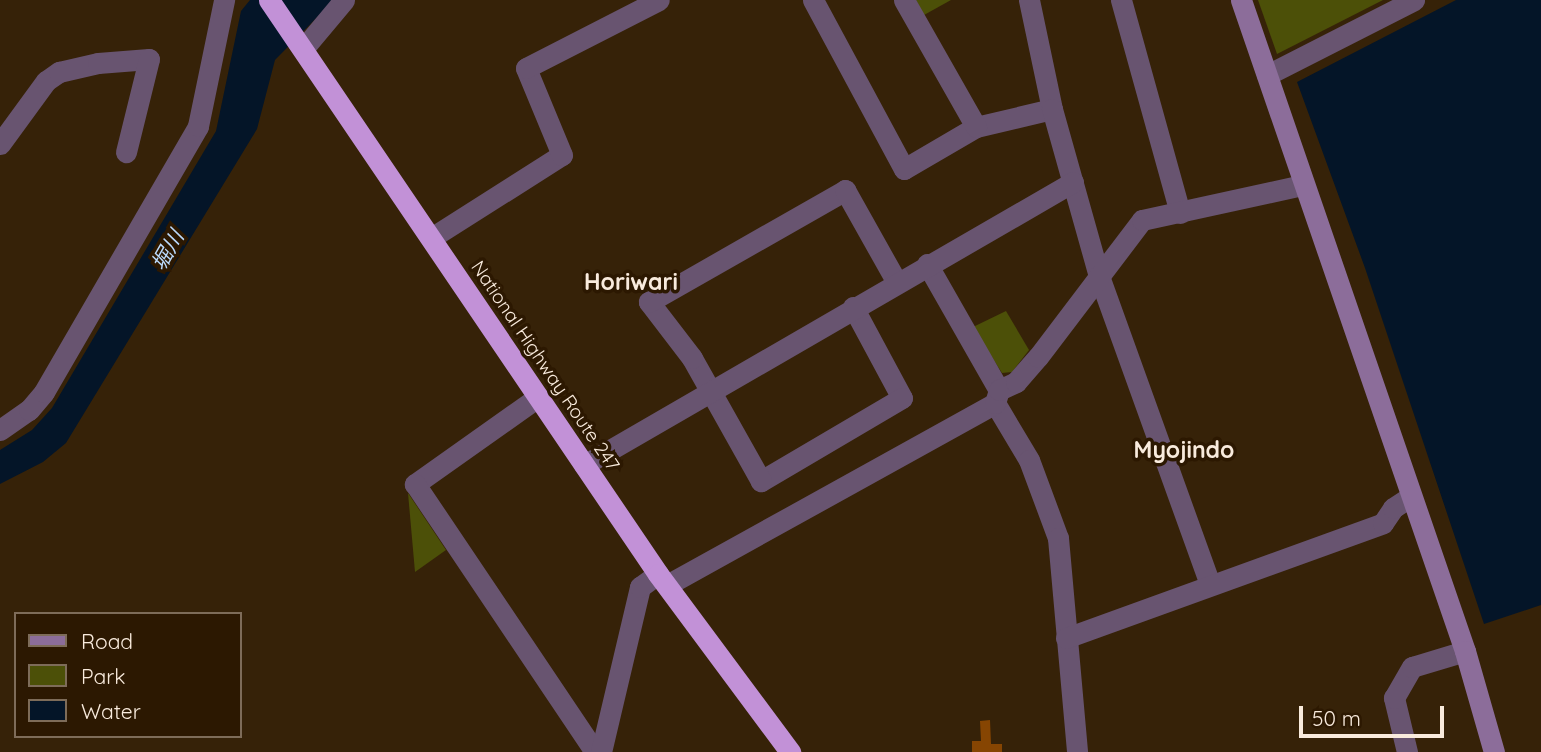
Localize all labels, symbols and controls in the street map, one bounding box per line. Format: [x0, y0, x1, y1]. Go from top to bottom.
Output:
water label: 堀川 [146, 226, 188, 274]
street label: National Highway Route 247 [466, 257, 624, 475]
district label: Horiwari [584, 268, 678, 296]
district label: Myojindo [1134, 436, 1234, 464]
legend [14, 612, 242, 738]
text: Road [81, 628, 133, 654]
text: Park [81, 663, 125, 689]
scale bar [1303, 692, 1448, 736]
text: Water [81, 698, 141, 724]
text: 50 m [1312, 705, 1361, 731]

